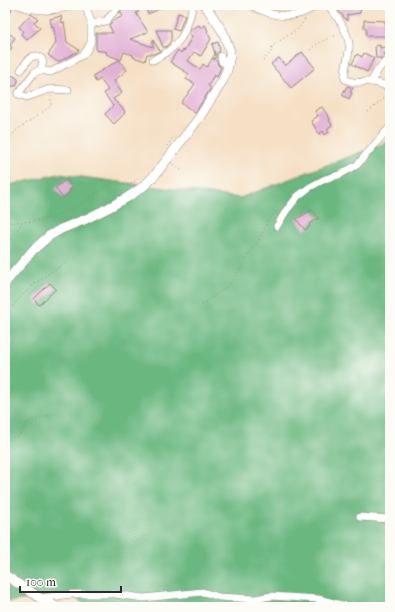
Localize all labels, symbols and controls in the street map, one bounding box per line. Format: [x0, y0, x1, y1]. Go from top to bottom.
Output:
scale bar [20, 568, 121, 594]
text: 100 m [26, 575, 56, 589]

